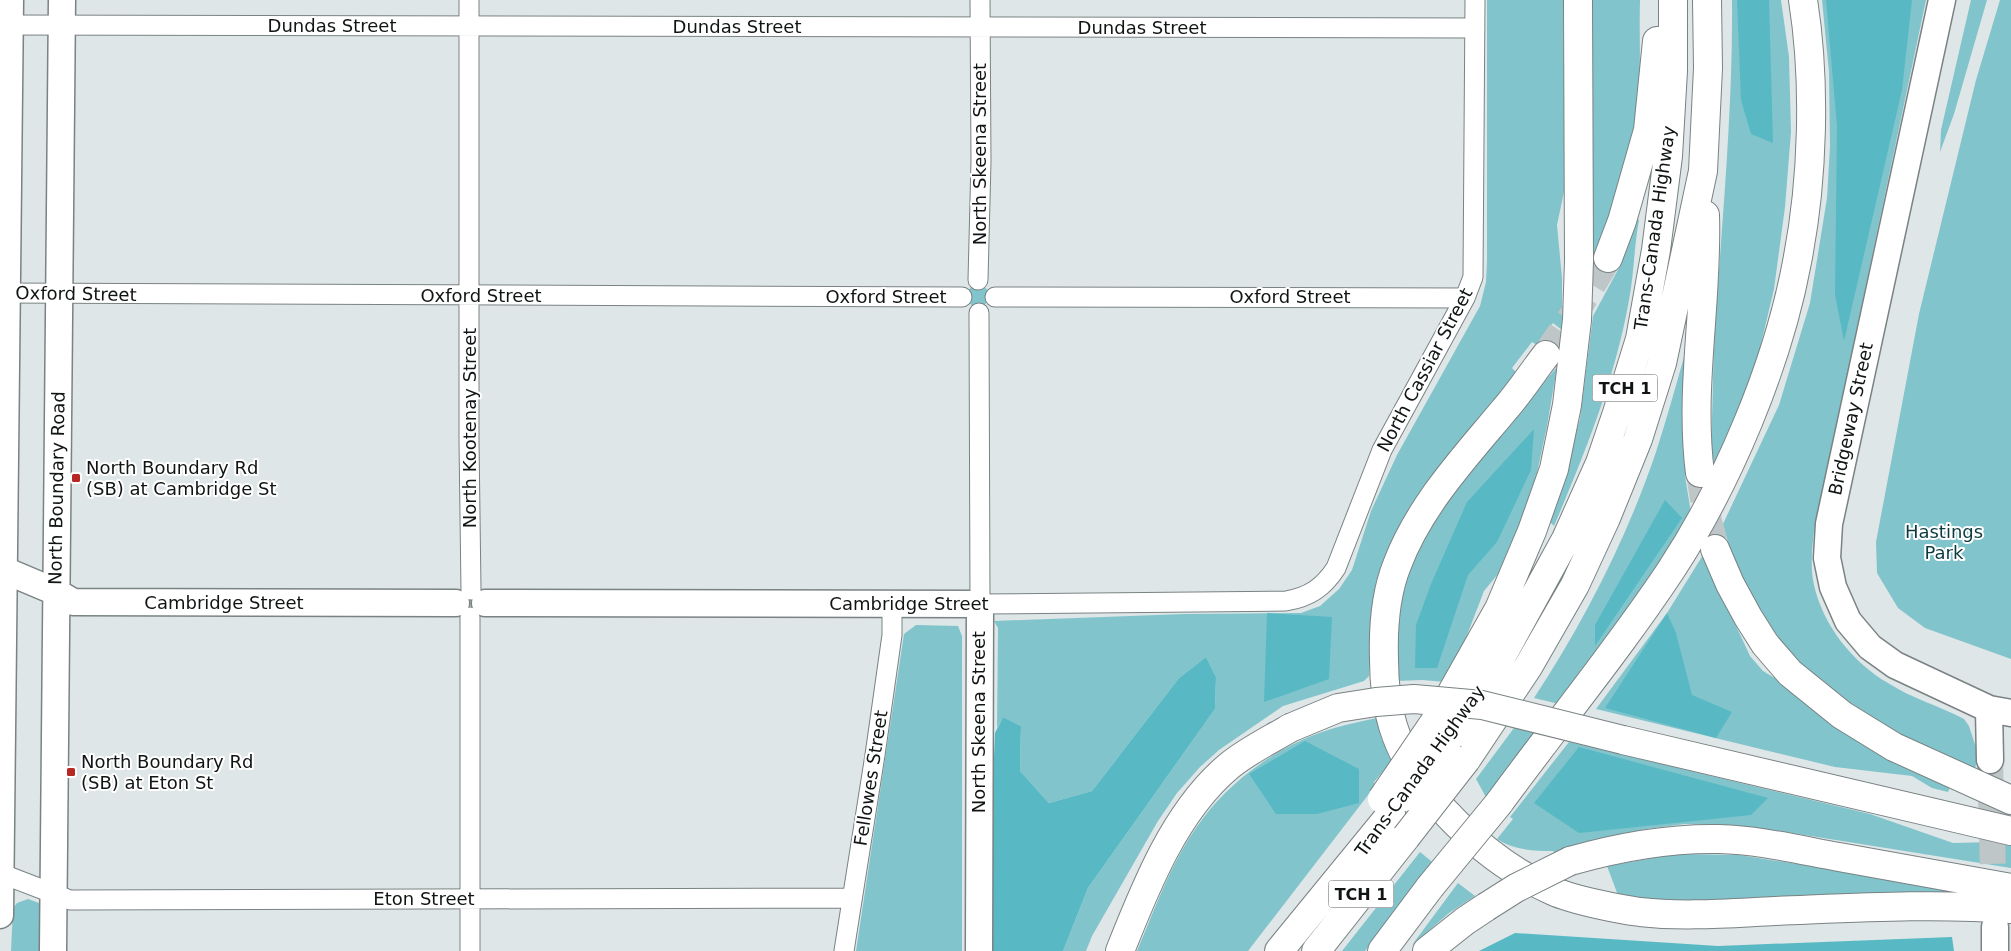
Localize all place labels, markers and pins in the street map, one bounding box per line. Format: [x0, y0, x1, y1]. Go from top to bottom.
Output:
place label: North Boundary Rd (SB) at Cambridge St [86, 457, 276, 499]
marker: North Boundary Rd (SB) at Cambridge St [70, 472, 82, 484]
place label: North Boundary Rd (SB) at Eton St [81, 751, 253, 793]
marker: North Boundary Rd (SB) at Eton St [65, 766, 77, 778]

